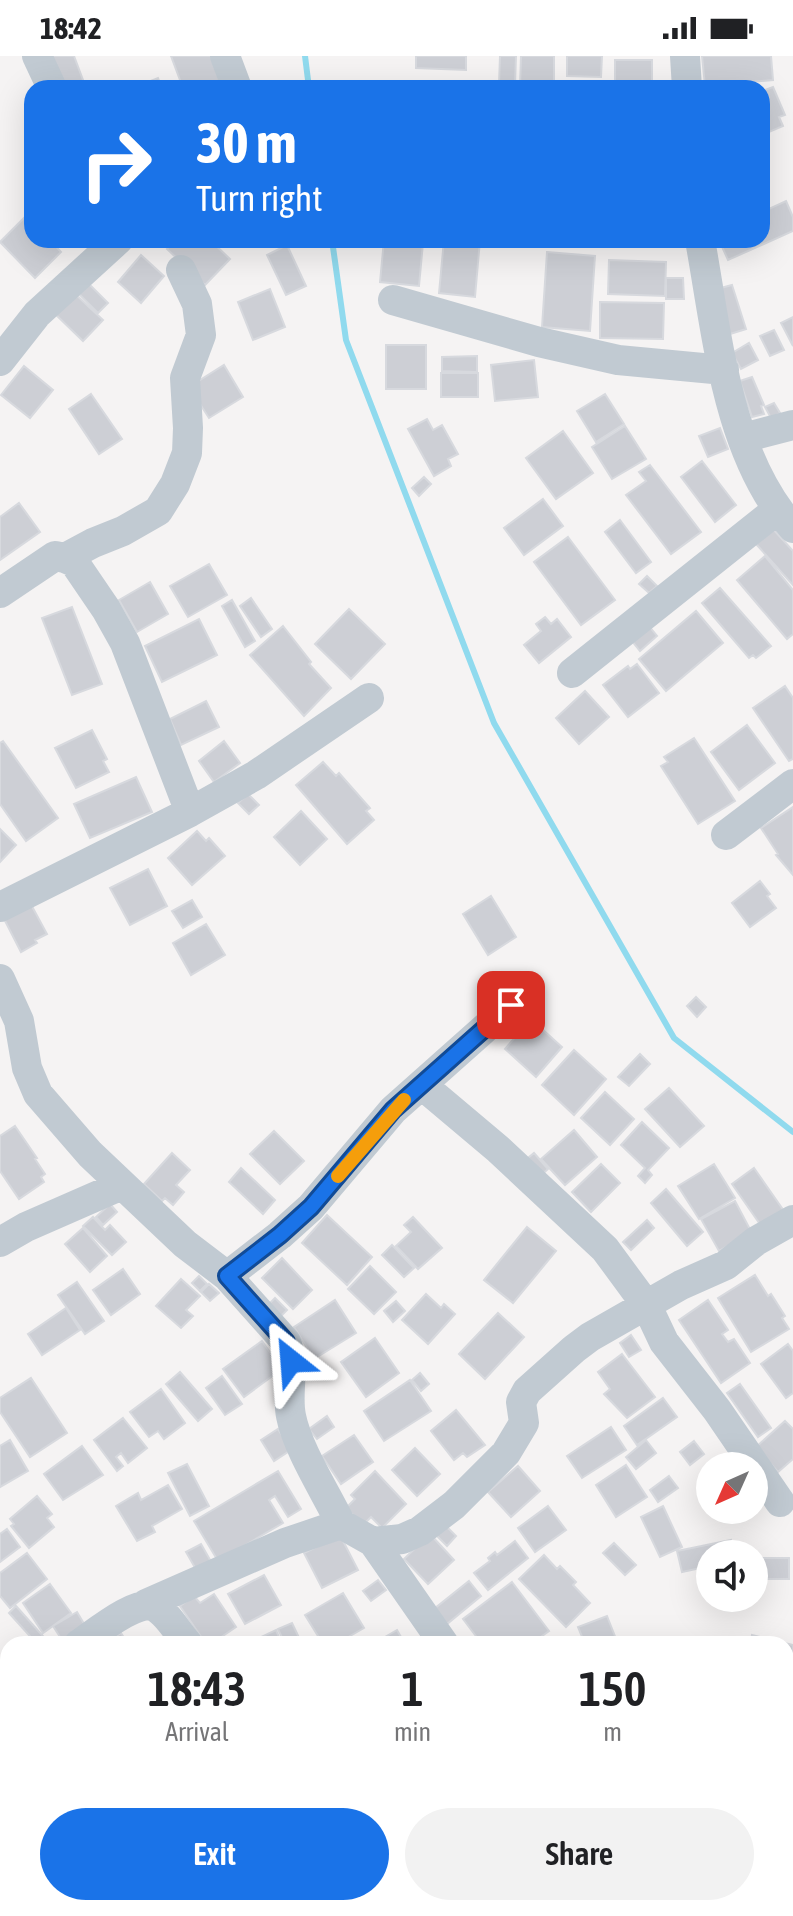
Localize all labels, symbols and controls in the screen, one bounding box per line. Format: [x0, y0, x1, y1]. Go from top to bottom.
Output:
text: 18:42 [40, 11, 102, 45]
text: 30 m [196, 111, 297, 175]
icon: right [64, 112, 168, 216]
text: Turn right [196, 177, 323, 219]
pin [477, 971, 545, 1039]
icon: arrive [489, 983, 533, 1027]
position arrow [249, 1319, 333, 1403]
north arrow [696, 1452, 768, 1524]
map controls [696, 1452, 768, 1612]
button: sound [696, 1540, 768, 1612]
text: 18:43 [148, 1661, 246, 1716]
text: 1 [401, 1661, 424, 1716]
text: 150 [579, 1661, 646, 1716]
text: Arrival [165, 1717, 229, 1747]
text: min [394, 1717, 431, 1747]
text: m [603, 1717, 622, 1747]
button: Exit [40, 1808, 389, 1900]
button: Share [405, 1808, 754, 1900]

